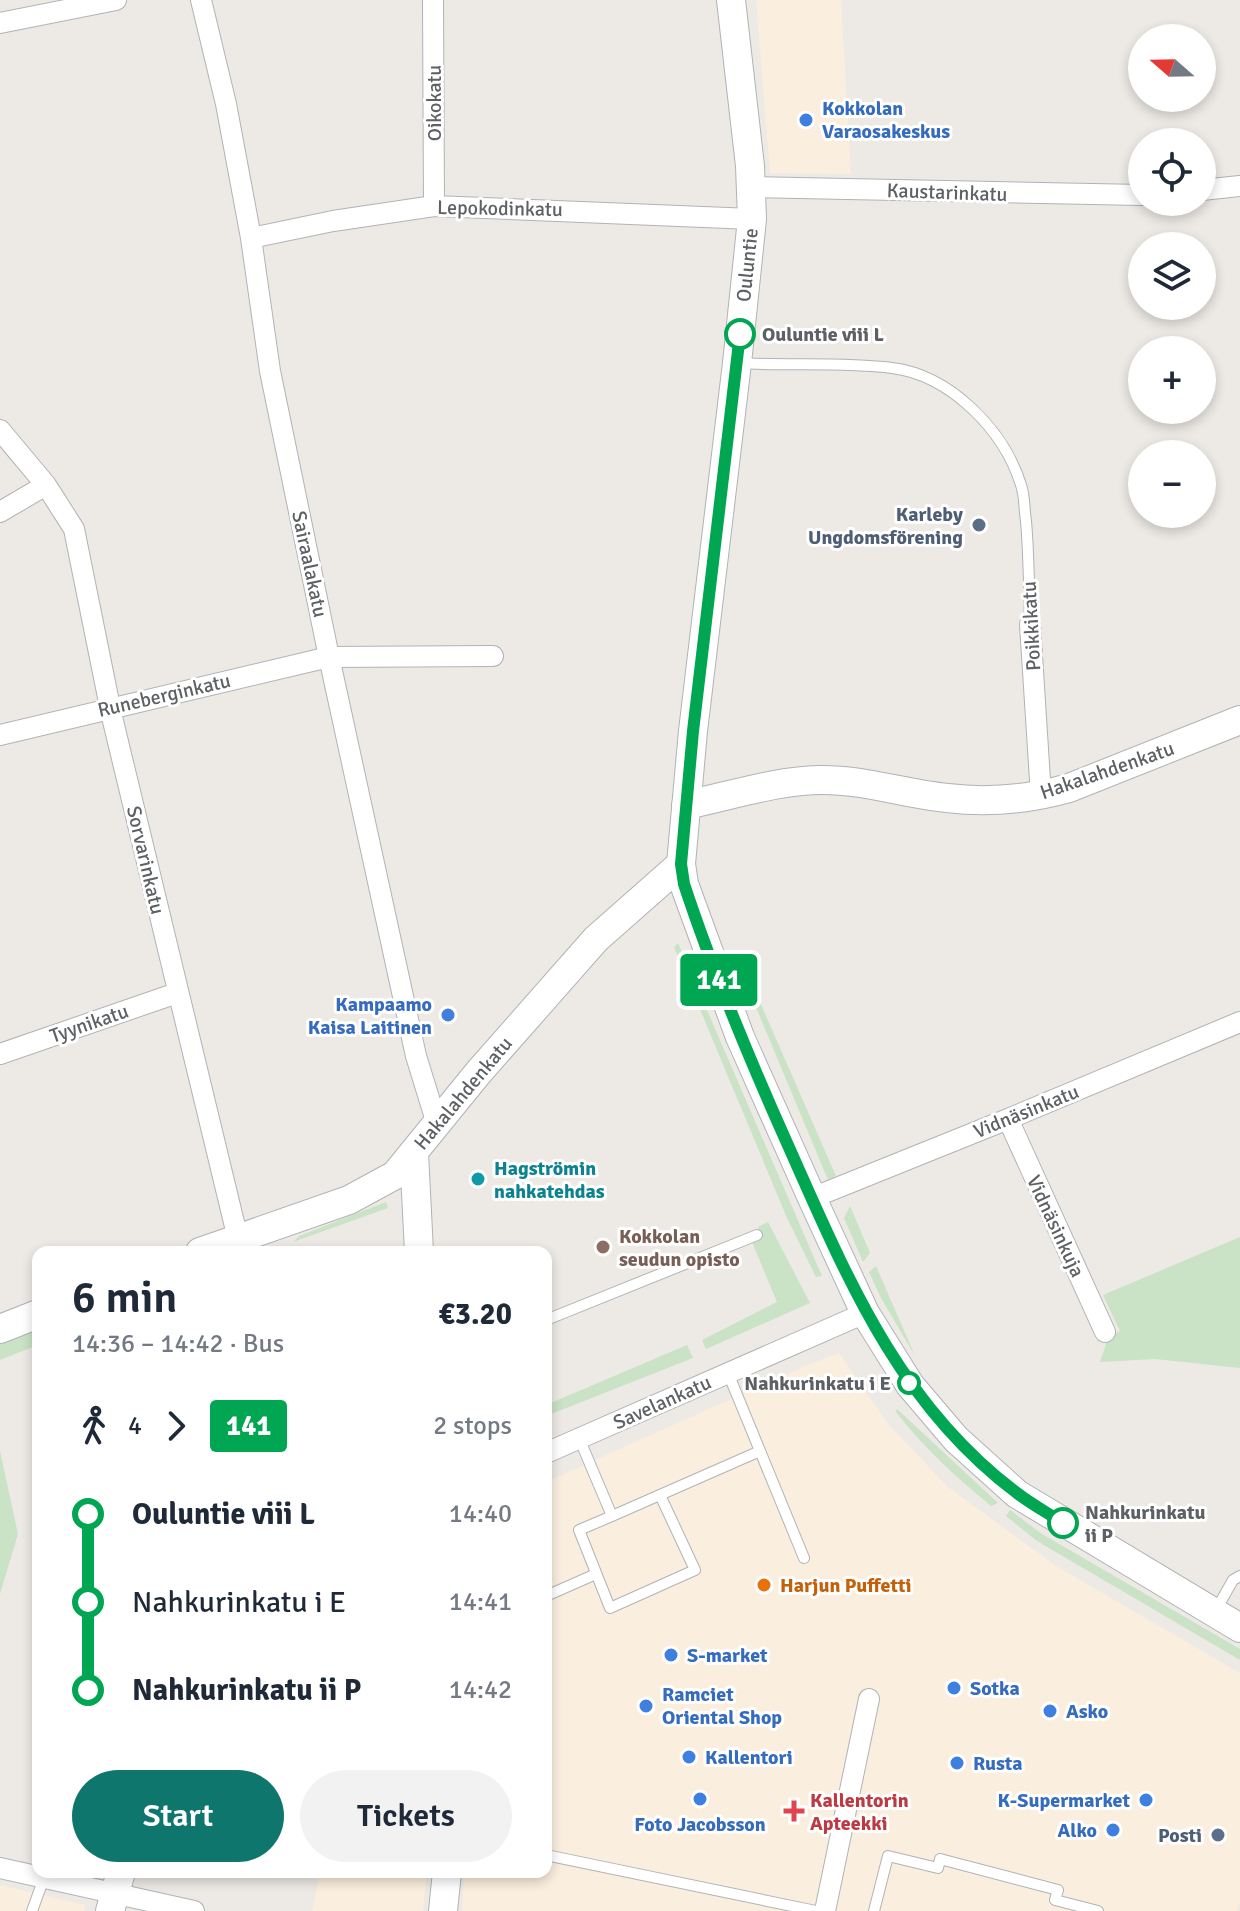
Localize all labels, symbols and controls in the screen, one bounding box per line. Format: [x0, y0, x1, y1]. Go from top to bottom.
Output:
north arrow [1128, 24, 1216, 112]
map controls [1128, 24, 1216, 528]
street label: Oikokatu [422, 65, 447, 141]
place label: Kokkolan Varaosakeskus [822, 96, 950, 144]
marker: Kokkolan Varaosakeskus [797, 111, 815, 129]
button: locate [1128, 128, 1216, 216]
street label: Kaustarinkatu [886, 178, 1008, 207]
street label: Lepokodinkatu [437, 195, 563, 222]
street label: Ouluntie [731, 227, 764, 303]
button: layers [1128, 232, 1216, 320]
marker: Ouluntie viii L [725, 319, 755, 349]
place label: Ouluntie viii L [762, 322, 884, 347]
button: + [1128, 336, 1216, 424]
button: − [1128, 440, 1216, 528]
place label: Karleby Ungdomsförening [808, 502, 963, 550]
street label: Sairaalakatu [286, 509, 333, 620]
marker: Karleby Ungdomsförening [970, 516, 988, 534]
street label: Poikkikatu [1017, 580, 1046, 672]
street label: Runeberginkatu [95, 668, 233, 723]
street label: Hakalahdenkatu [1037, 736, 1177, 805]
street label: Sorvarinkatu [121, 803, 170, 917]
line badge: 141 [673, 954, 765, 1006]
text: 141 [696, 963, 742, 997]
place label: Kampaamo Kaisa Laitinen [308, 992, 432, 1040]
street label: Tyynikatu [47, 998, 132, 1049]
marker: Kampaamo Kaisa Laitinen [439, 1006, 457, 1024]
street label: Hakalahdenkatu [409, 1032, 518, 1155]
street label: Vidnäsinkatu [970, 1079, 1083, 1144]
place label: Hagströmin nahkatehdas [494, 1156, 605, 1204]
marker: Hagströmin nahkatehdas [469, 1170, 487, 1188]
street label: Vidnäsinkuja [1021, 1171, 1090, 1281]
place label: Kokkolan seudun opisto [619, 1224, 740, 1272]
marker: Kokkolan seudun opisto [594, 1238, 612, 1256]
text: 6 min [72, 1271, 177, 1325]
text: €3.20 [439, 1296, 512, 1333]
text: 14:36 – 14:42 · Bus [72, 1328, 284, 1360]
street label: Savelankatu [609, 1370, 715, 1435]
place label: Nahkurinkatu i E [744, 1371, 891, 1396]
marker: Nahkurinkatu i E [898, 1372, 920, 1394]
icon: walk [72, 1404, 116, 1448]
icon: forward [154, 1404, 198, 1448]
text: 141 [226, 1409, 271, 1443]
text: 4 [128, 1410, 142, 1442]
text: 2 stops [433, 1410, 512, 1442]
text: Ouluntie viii L [132, 1496, 315, 1533]
text: 14:40 [449, 1498, 512, 1530]
place label: Nahkurinkatu ii P [1085, 1500, 1205, 1548]
marker: Nahkurinkatu ii P [1048, 1508, 1078, 1538]
place label: Harjun Puffetti [780, 1573, 911, 1598]
marker: Harjun Puffetti [755, 1576, 773, 1594]
text: Nahkurinkatu i E [132, 1584, 346, 1621]
text: 14:41 [449, 1586, 512, 1618]
place label: S-market [687, 1643, 768, 1668]
marker: S-market [662, 1646, 680, 1664]
text: Nahkurinkatu ii P [132, 1672, 361, 1709]
text: 14:42 [449, 1674, 512, 1706]
place label: Sotka [970, 1676, 1020, 1701]
marker: Sotka [945, 1679, 963, 1697]
place label: Ramciet Oriental Shop [662, 1682, 782, 1730]
marker: Ramciet Oriental Shop [637, 1697, 655, 1715]
place label: Asko [1066, 1699, 1108, 1724]
marker: Asko [1041, 1702, 1059, 1720]
place label: Kallentori [705, 1745, 793, 1770]
marker: Kallentori [680, 1748, 698, 1766]
place label: Rusta [973, 1751, 1023, 1776]
marker: Rusta [948, 1754, 966, 1772]
button: Start [72, 1770, 284, 1862]
button: Tickets [300, 1770, 512, 1862]
place label: Kallentorin Apteekki [810, 1788, 909, 1836]
place label: K-Supermarket [998, 1788, 1131, 1813]
marker: Foto Jacobsson [691, 1790, 709, 1808]
marker: K-Supermarket [1137, 1791, 1155, 1809]
marker: Kallentorin Apteekki [785, 1802, 803, 1820]
place label: Foto Jacobsson [634, 1812, 766, 1837]
place label: Alko [1058, 1818, 1097, 1843]
marker: Alko [1104, 1821, 1122, 1839]
place label: Posti [1158, 1823, 1202, 1848]
marker: Posti [1209, 1826, 1227, 1844]

